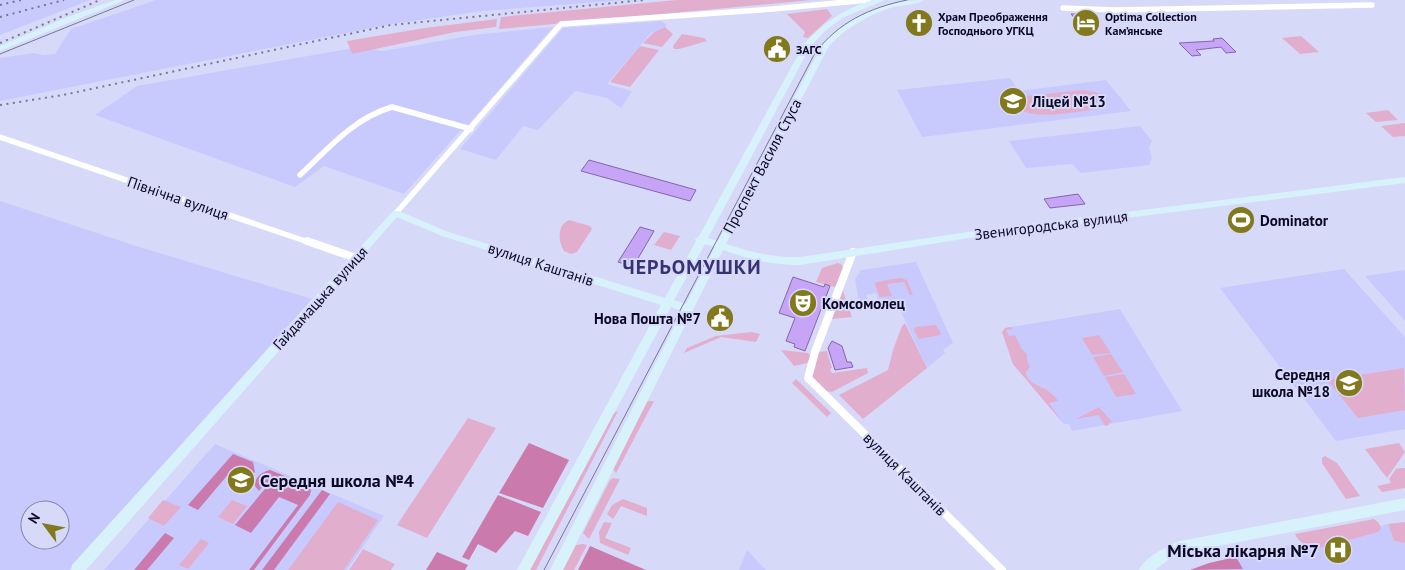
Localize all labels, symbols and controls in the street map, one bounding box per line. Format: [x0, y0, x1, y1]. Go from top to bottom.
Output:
church icon: Храм Преображення Господнього УГКЦ [904, 8, 934, 38]
hotel icon: Optima Collection Кам’янське [1071, 8, 1101, 38]
place label: Храм Преображення Господнього УГКЦ [938, 9, 1048, 38]
place label: Optima Collection Кам’янське [1105, 9, 1197, 38]
public building icon: ЗАГС [762, 34, 792, 64]
place label: ЗАГС [796, 42, 822, 57]
school or university icon: Ліцей №13 [998, 86, 1028, 116]
place label: Ліцей №13 [1031, 92, 1106, 111]
street label: Проспект Василя Стуса [718, 95, 806, 237]
street label: Північна вулиця [125, 172, 231, 224]
sports icon: Dominator [1226, 205, 1256, 235]
street label: Звенигородська вулиця [973, 206, 1129, 244]
place label: Dominator [1260, 211, 1329, 230]
street label: вулиця Каштанів [486, 238, 596, 290]
street label: Гайдамацька вулиця [269, 242, 371, 354]
district label: ЧЕРЬОМУШКИ [623, 254, 761, 280]
theatre icon: Комсомолец [788, 288, 818, 318]
place label: Комсомолец [822, 294, 906, 313]
public building icon: Нова Пошта №7 [705, 303, 735, 333]
place label: Нова Пошта №7 [594, 309, 701, 328]
place label: Середня школа №18 [1252, 365, 1330, 401]
school or university icon: Середня школа №18 [1334, 368, 1364, 398]
street label: вулиця Каштанів [859, 428, 951, 520]
school or university icon: Середня школа №4 [226, 465, 256, 495]
place label: Середня школа №4 [260, 469, 414, 492]
north arrow [20, 500, 70, 550]
text: N [24, 509, 44, 527]
hospital icon: Міська лікарня №7 [1323, 535, 1353, 565]
place label: Міська лікарня №7 [1167, 539, 1319, 562]

